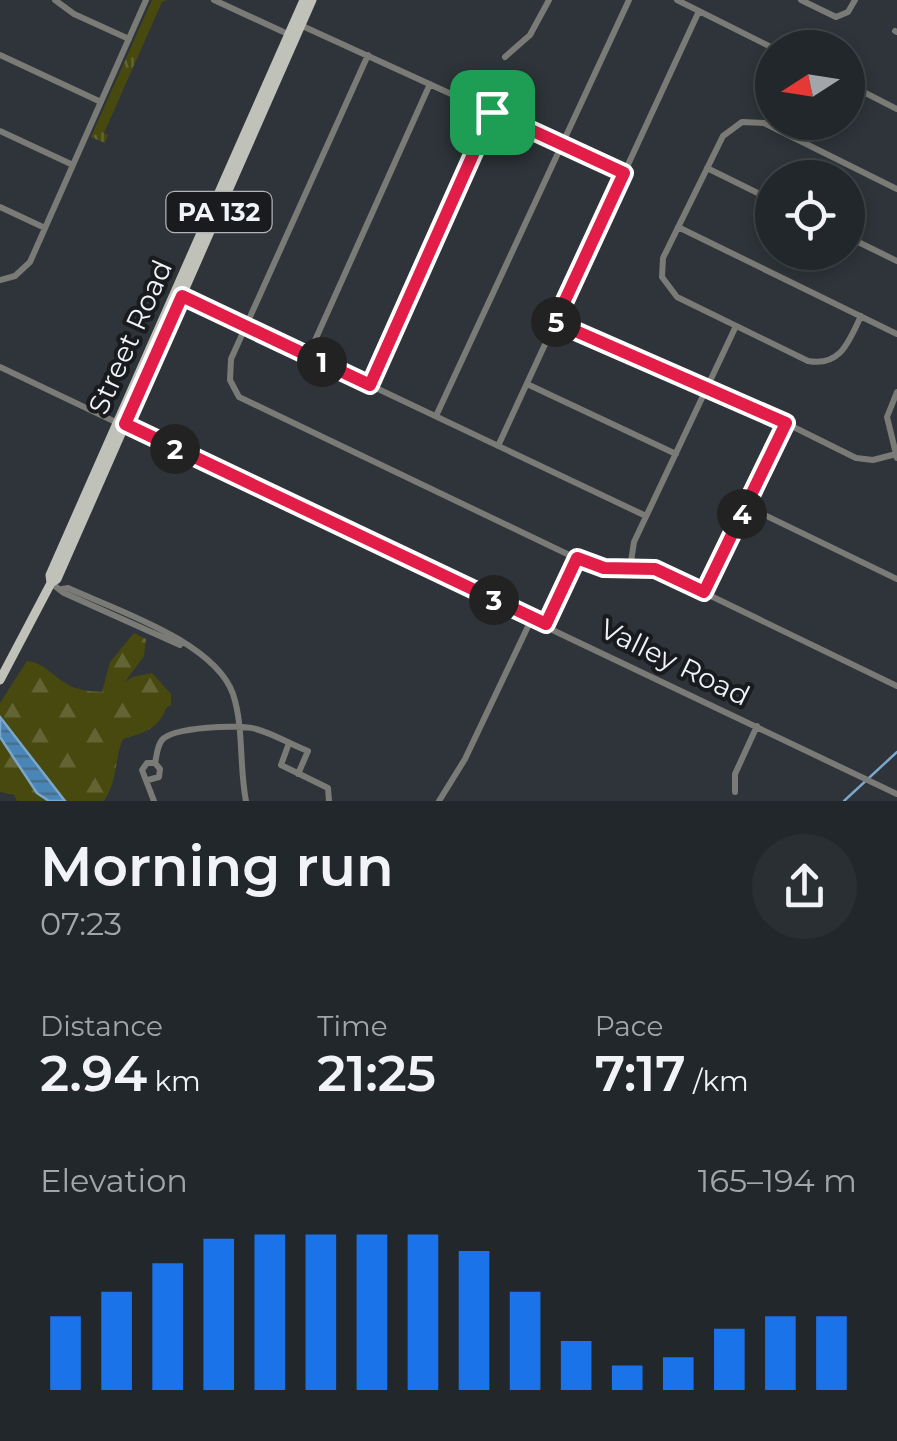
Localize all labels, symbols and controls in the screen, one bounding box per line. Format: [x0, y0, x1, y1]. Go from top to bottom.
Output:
north arrow [755, 30, 865, 140]
map controls [755, 30, 865, 270]
pin [450, 70, 535, 155]
icon: arrive [465, 85, 520, 140]
button: locate [755, 160, 865, 270]
road number: PA 132 [166, 192, 272, 232]
street label: Street Road [81, 255, 179, 419]
pin: 5 [531, 297, 581, 347]
text: 5 [548, 305, 564, 339]
pin: 1 [297, 337, 347, 387]
text: 1 [317, 345, 327, 379]
pin: 2 [150, 424, 200, 474]
text: 2 [167, 432, 183, 466]
pin: 4 [717, 489, 767, 539]
text: 4 [732, 497, 752, 531]
pin: 3 [469, 575, 519, 625]
text: 3 [486, 583, 502, 617]
street label: Valley Road [595, 611, 755, 713]
text: Morning run [40, 833, 394, 900]
button: share [752, 834, 857, 939]
text: 07:23 [40, 904, 122, 943]
text: Distance [40, 1009, 163, 1043]
text: Time [317, 1009, 388, 1043]
text: Pace [595, 1009, 663, 1043]
text: 2.94 [40, 1043, 147, 1104]
text: 21:25 [317, 1043, 436, 1104]
text: 7:17 [595, 1043, 686, 1104]
text: km [147, 1064, 201, 1098]
text: /km [686, 1064, 749, 1098]
text: Elevation [40, 1161, 188, 1200]
text: 165–194 m [698, 1161, 857, 1200]

